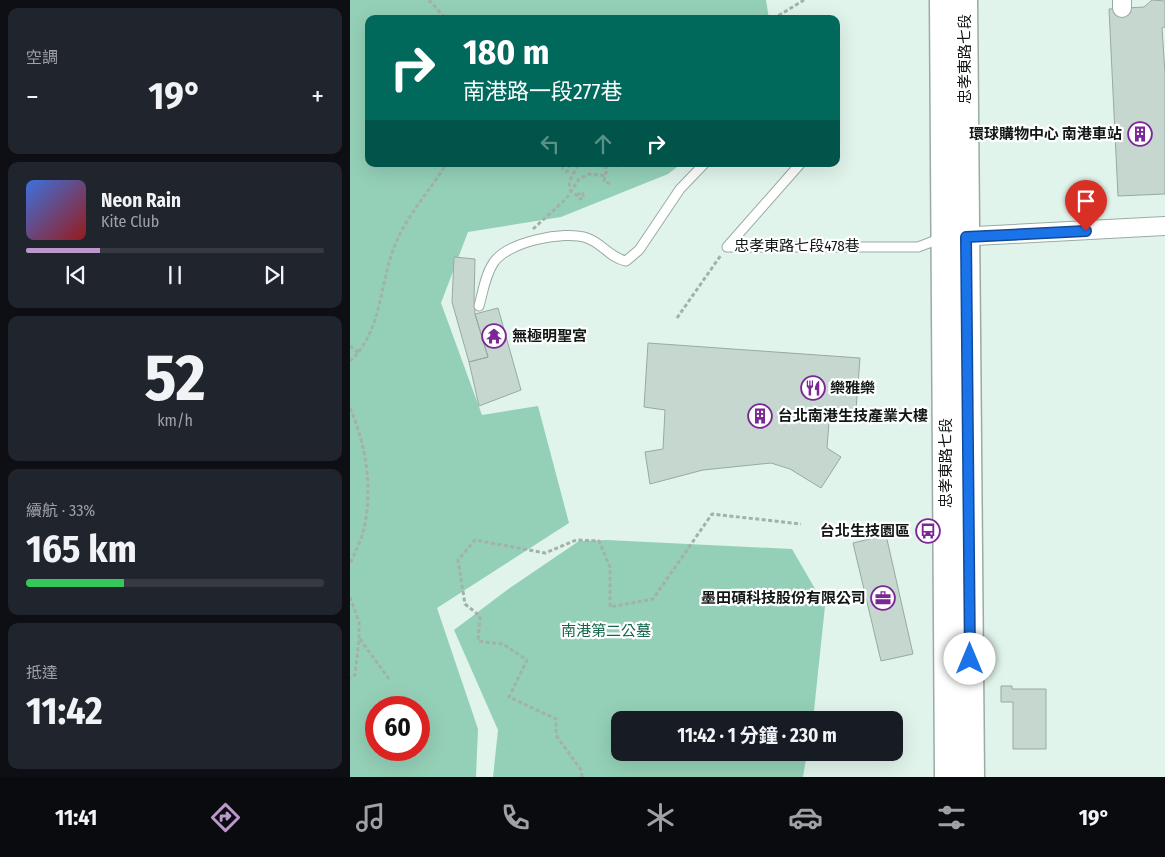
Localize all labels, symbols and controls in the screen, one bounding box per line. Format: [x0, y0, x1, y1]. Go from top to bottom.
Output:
street label: 忠孝東路七段 [956, 14, 974, 104]
text: 180 m [463, 31, 549, 73]
icon: right [380, 35, 445, 100]
text: 空調 [26, 48, 58, 67]
text: 19° [148, 73, 202, 119]
text: 南港路一段277巷 [463, 78, 622, 105]
text: − [26, 80, 39, 113]
text: + [311, 80, 324, 113]
building icon: 環球購物中心 南港車站 [1127, 121, 1153, 147]
place label: 環球購物中心 南港車站 [969, 125, 1122, 143]
icon: left [536, 130, 564, 158]
icon: ahead [589, 130, 617, 158]
icon: right [642, 130, 670, 158]
pin [1065, 180, 1107, 231]
icon: arrive [1072, 187, 1100, 215]
text: Neon Rain [101, 189, 181, 212]
text: Kite Club [101, 212, 159, 231]
street label: 忠孝東路七段478巷 [734, 237, 860, 255]
icon: previous [62, 261, 90, 289]
icon: pause [161, 261, 189, 289]
icon: next [260, 261, 288, 289]
temple icon: 無極明聖宮 [481, 323, 507, 349]
place label: 無極明聖宮 [512, 327, 587, 345]
text: 52 [144, 339, 206, 417]
restaurant icon: 樂雅樂 [800, 375, 826, 401]
place label: 樂雅樂 [830, 379, 875, 397]
building icon: 台北南港生技產業大樓 [747, 403, 773, 429]
place label: 台北南港生技產業大樓 [778, 407, 928, 425]
text: km/h [157, 411, 193, 430]
street label: 忠孝東路七段 [937, 418, 955, 508]
text: 續航 · 33% [26, 501, 95, 520]
bus stop icon: 台北生技園區 [915, 518, 941, 544]
place label: 台北生技園區 [820, 522, 910, 540]
text: 165 km [26, 526, 137, 572]
office icon: 墨田碩科技股份有限公司 [870, 585, 896, 611]
place label: 墨田碩科技股份有限公司 [701, 589, 866, 607]
park label: 南港第二公墓 [561, 622, 651, 640]
position arrow [943, 632, 995, 684]
text: 抵達 [26, 663, 58, 682]
text: 11:42 [26, 688, 103, 734]
speed limit sign: 60 [365, 696, 430, 761]
text: 11:42 · 1 分鐘 · 230 m [677, 724, 837, 747]
icon: directions [208, 800, 243, 835]
icon: music [353, 800, 388, 835]
icon: phone [498, 800, 533, 835]
icon: climate [643, 800, 678, 835]
icon: car [788, 800, 823, 835]
icon: filters [934, 800, 969, 835]
text: 11:41 [55, 804, 97, 831]
text: 19° [1079, 804, 1110, 831]

